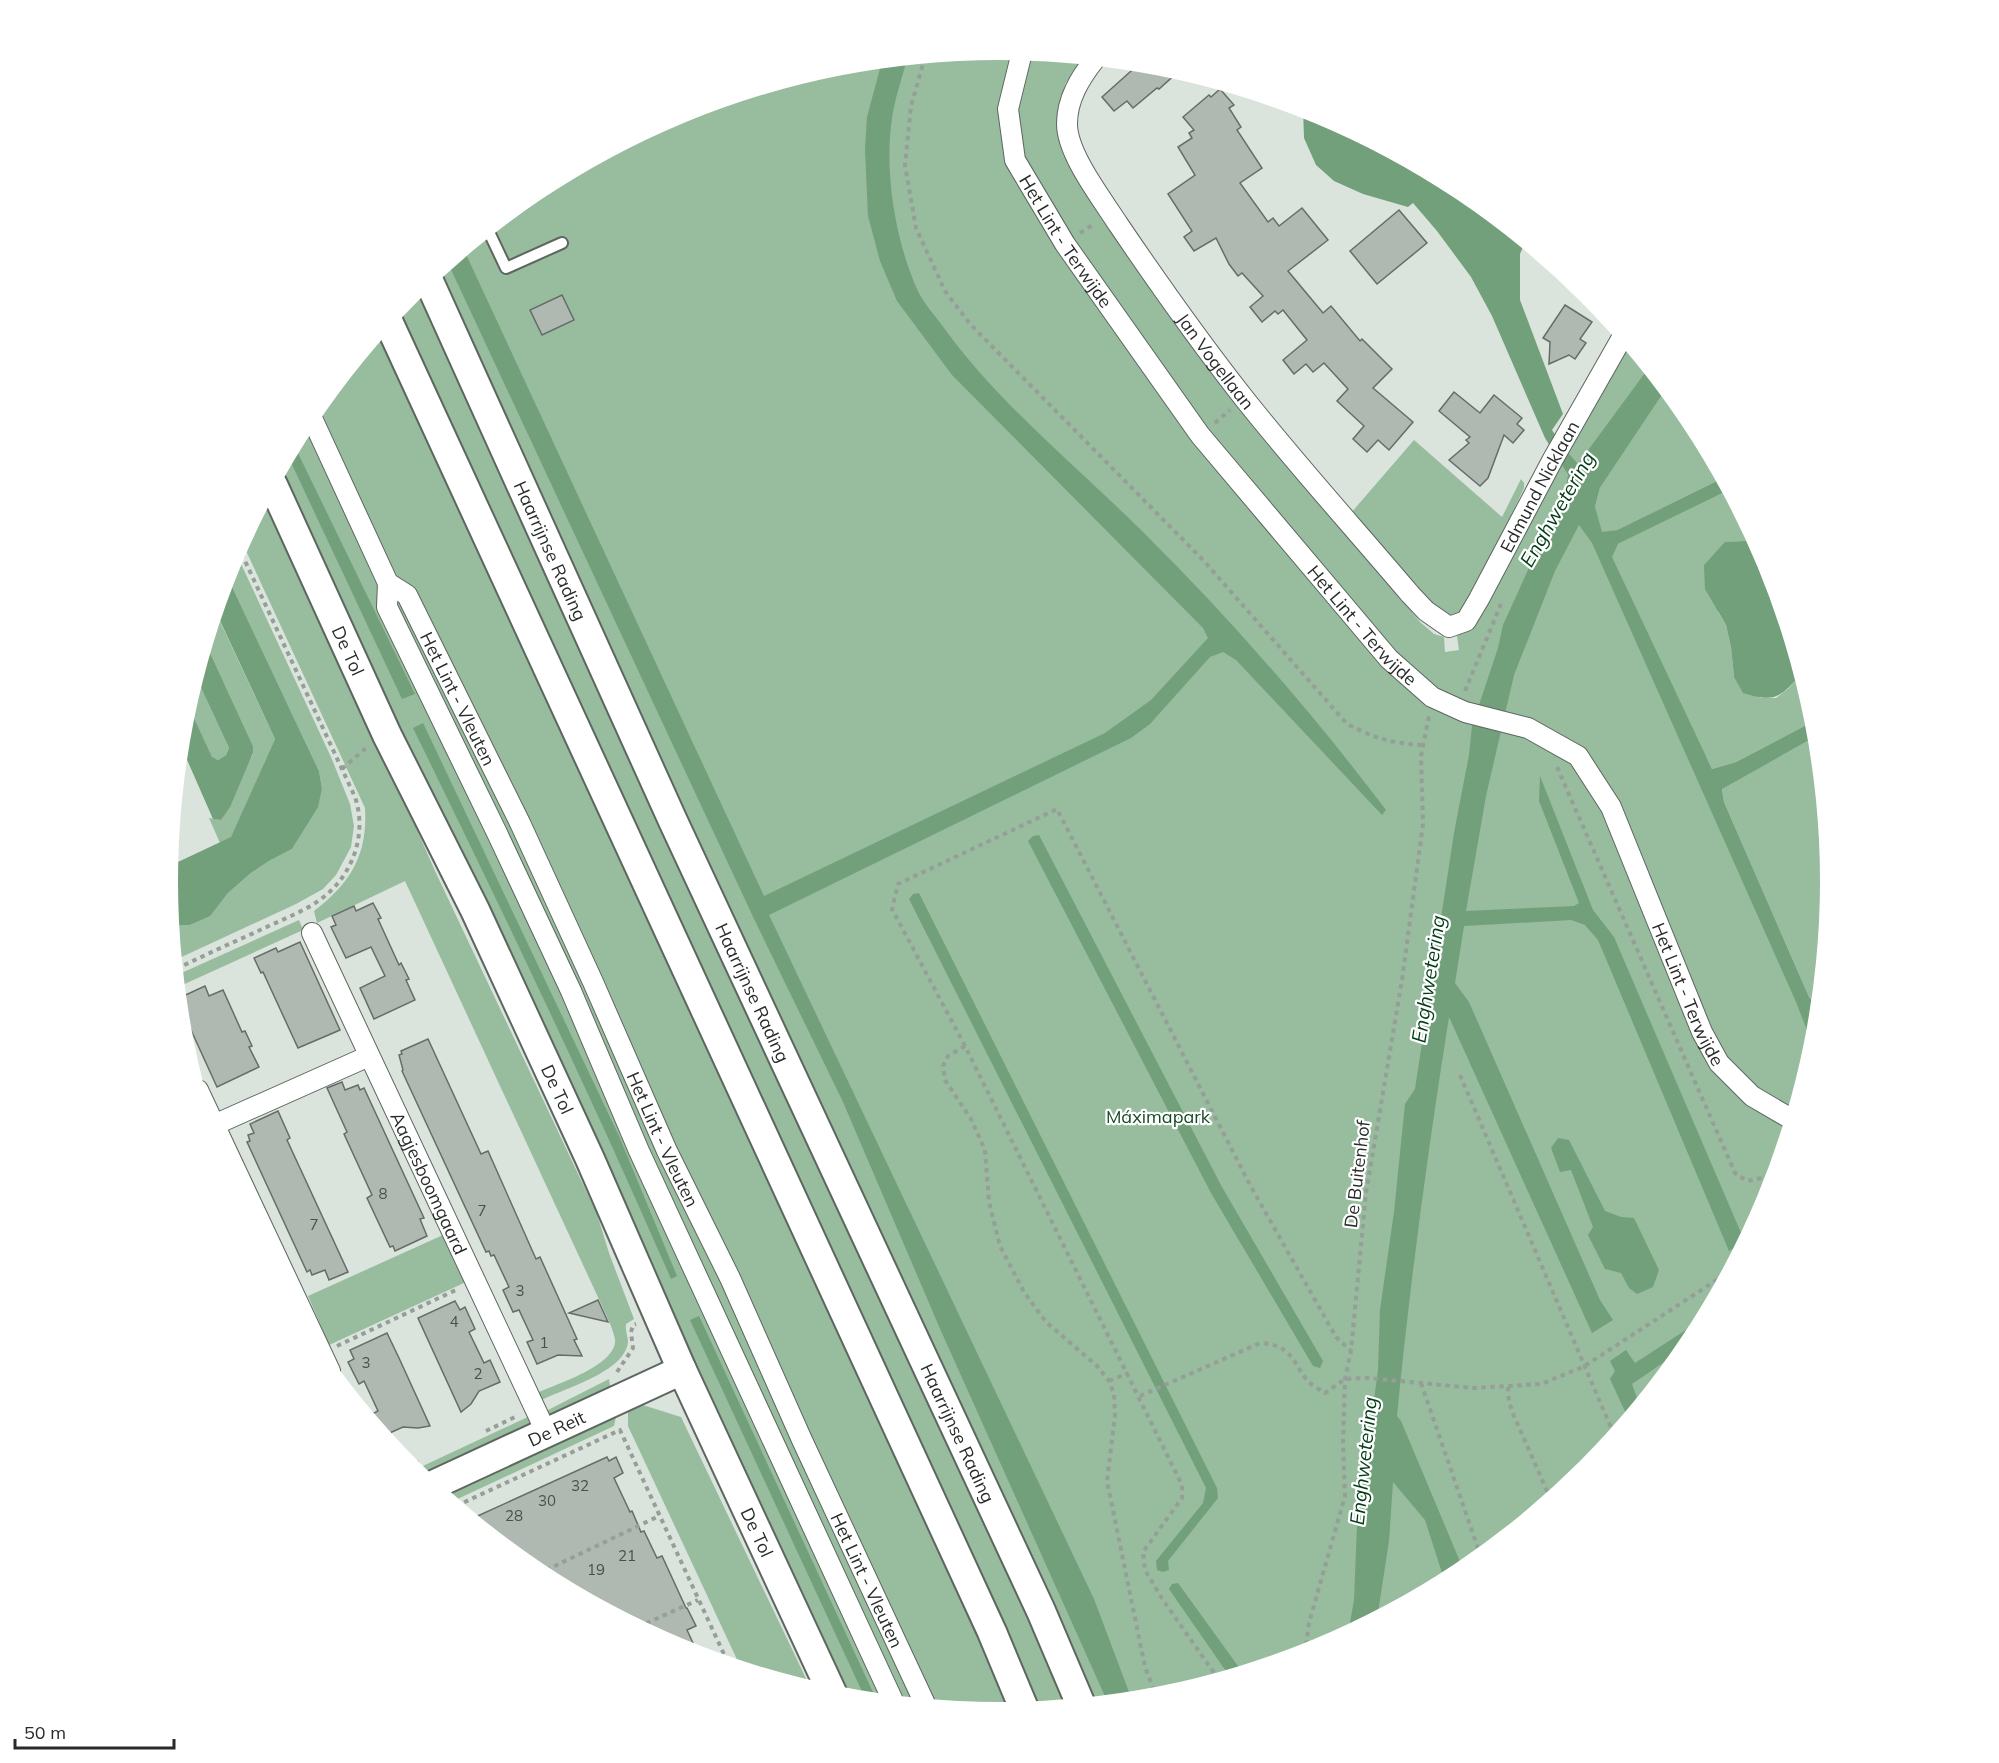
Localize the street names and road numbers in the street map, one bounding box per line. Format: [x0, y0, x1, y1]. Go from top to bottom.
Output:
street label: Het Lint - Terwijde [1015, 170, 1118, 312]
street label: Jan Vogellaan [1172, 308, 1260, 414]
street label: Edmund Nicklaan [1494, 417, 1584, 556]
street label: Haarrijnse Rading [509, 477, 592, 624]
street label: Het Lint - Terwijde [1303, 560, 1422, 690]
street label: De Tol [327, 622, 370, 679]
street label: Het Lint - Vleuten [416, 628, 501, 769]
street label: Haarrijnse Rading [711, 919, 795, 1066]
street label: Het Lint - Terwijde [1647, 919, 1730, 1070]
street label: De Tol [536, 1061, 579, 1118]
street label: Het Lint - Vleuten [622, 1068, 704, 1211]
street label: Aagjesboomgaard [386, 1108, 472, 1258]
street label: De Buitenhof [1339, 1118, 1375, 1229]
street label: Haarrijnse Rading [916, 1360, 1000, 1506]
street label: De Reit [524, 1405, 589, 1451]
street label: De Tol [736, 1504, 779, 1561]
street label: Het Lint - Vleuten [826, 1509, 909, 1651]

